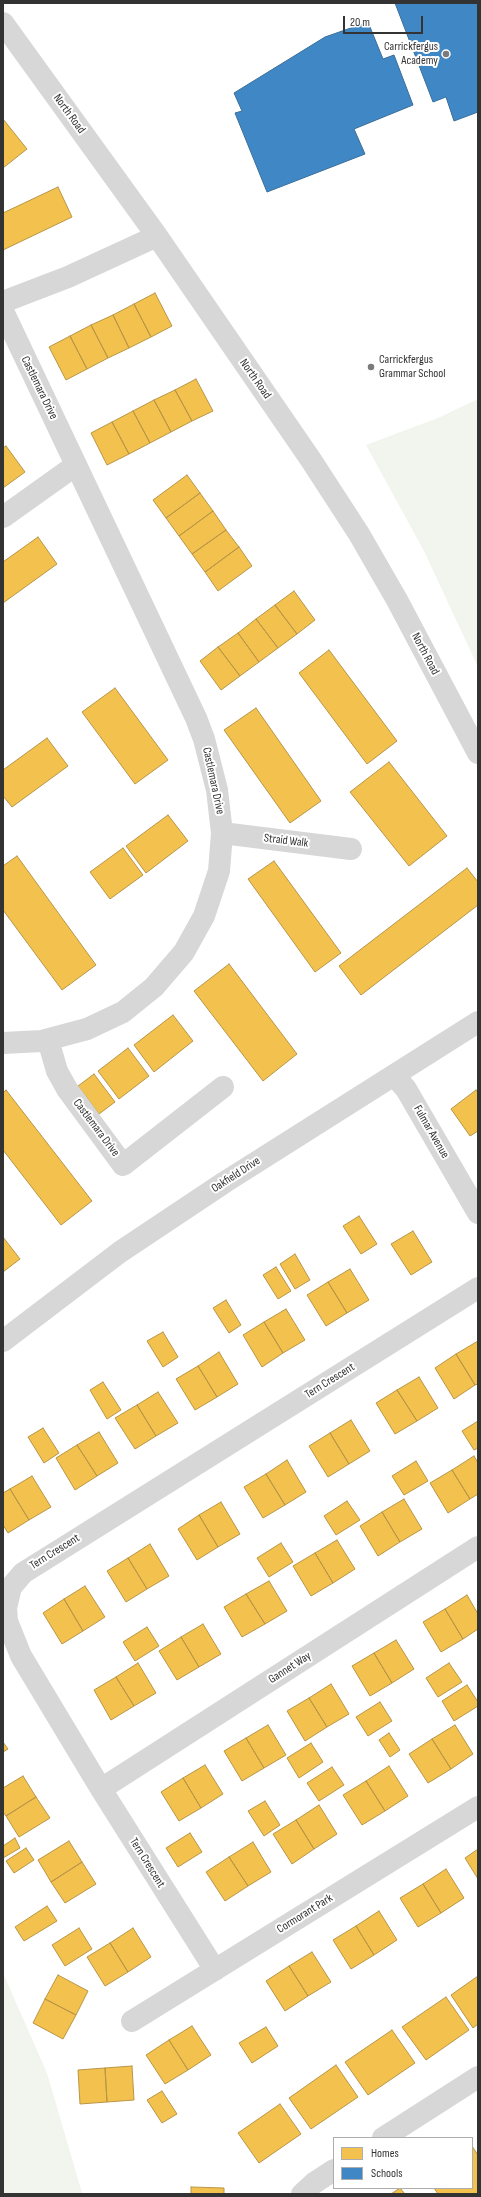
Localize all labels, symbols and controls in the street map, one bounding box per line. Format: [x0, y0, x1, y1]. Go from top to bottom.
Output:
scale bar [345, 8, 425, 34]
text: 20 m [350, 15, 370, 30]
place label: Carrickfergus Academy [384, 40, 438, 68]
marker: Carrickfergus Academy [441, 49, 451, 59]
street label: North Road [50, 91, 88, 137]
place label: Carrickfergus Grammar School [379, 353, 446, 381]
street label: Castlemara Drive [18, 354, 60, 422]
street label: North Road [236, 356, 274, 402]
marker: Carrickfergus Grammar School [366, 362, 376, 372]
street label: North Road [408, 631, 442, 677]
street label: Castlemara Drive [199, 746, 227, 816]
street label: Straid Walk [263, 831, 309, 851]
street label: Castlemara Drive [70, 1096, 122, 1160]
street label: Fulmar Avenue [410, 1103, 452, 1161]
street label: Oakfield Drive [209, 1154, 263, 1196]
street label: Tern Crescent [302, 1360, 358, 1402]
street label: Tern Crescent [27, 1531, 83, 1573]
street label: Gannet Way [266, 1649, 314, 1687]
street label: Tern Crescent [126, 1835, 168, 1891]
street label: Cormorant Park [274, 1891, 336, 1937]
legend [333, 2137, 473, 2189]
text: Homes [371, 2146, 399, 2161]
text: Schools [371, 2166, 403, 2181]

